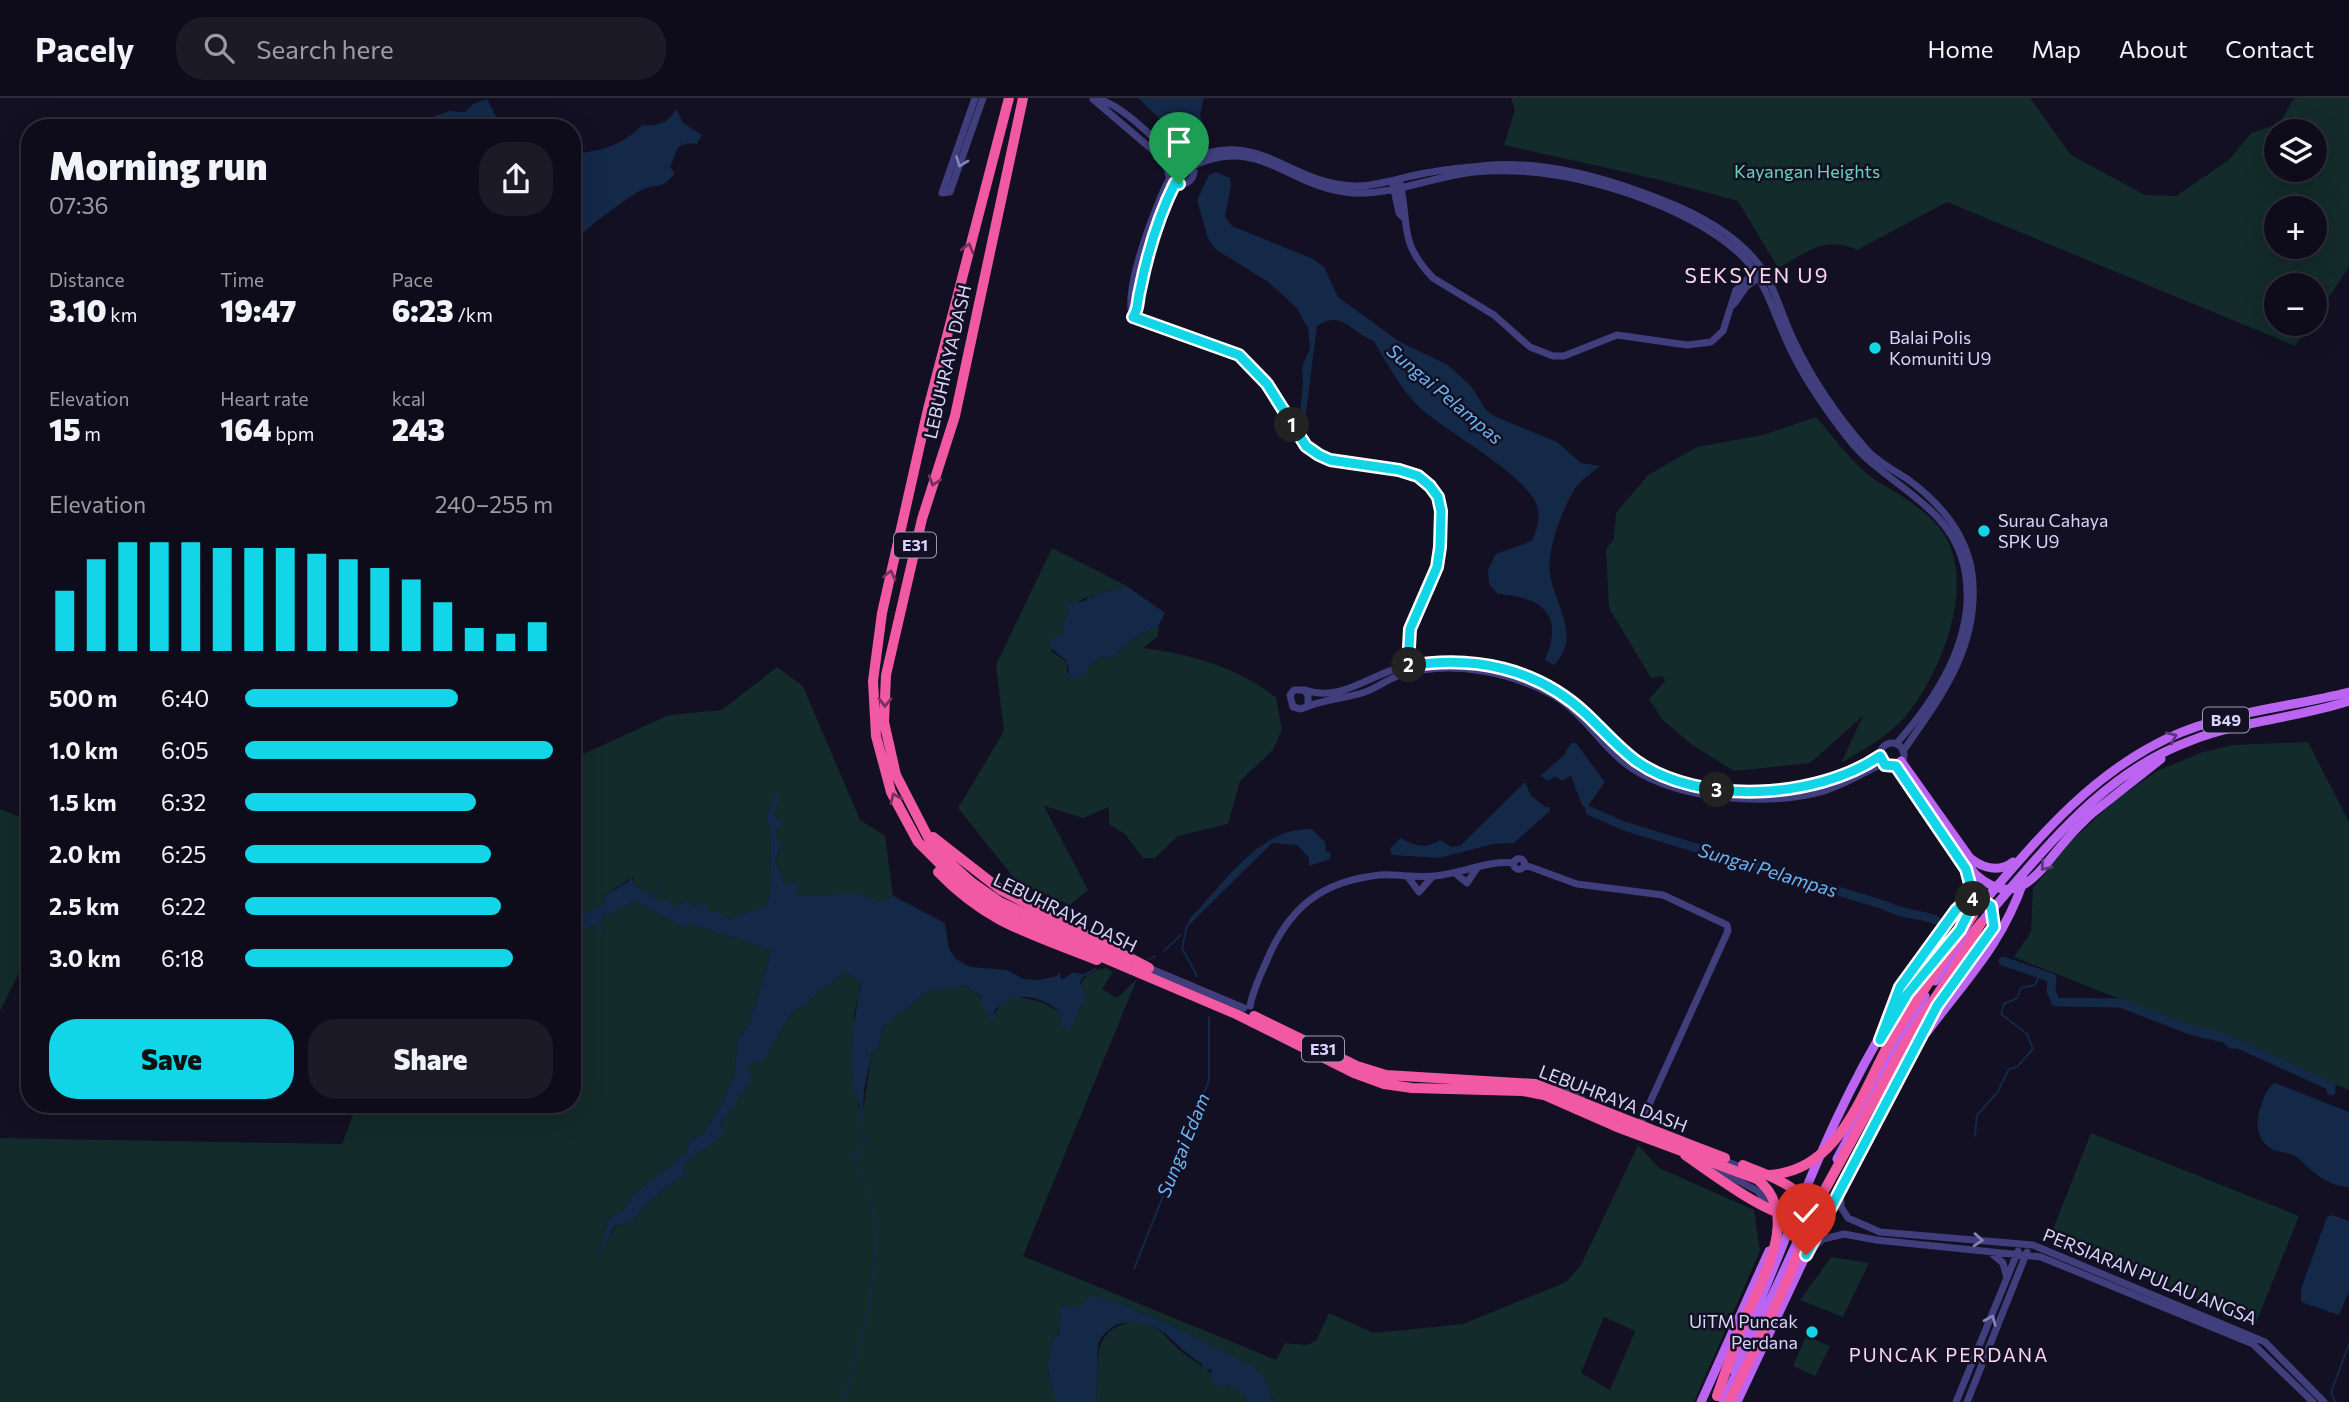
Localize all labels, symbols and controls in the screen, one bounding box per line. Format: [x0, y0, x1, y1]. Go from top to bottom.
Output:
search box [176, 17, 666, 80]
text: Pacely [35, 28, 134, 69]
icon: search [200, 29, 238, 67]
text: Search here [256, 33, 394, 64]
text: Home [1928, 34, 1994, 63]
text: Map [2032, 34, 2081, 63]
text: About [2119, 34, 2187, 63]
text: Contact [2225, 34, 2314, 63]
pin [1149, 112, 1209, 184]
map controls [2264, 119, 2327, 336]
button: layers [2264, 119, 2327, 182]
icon: arrive [1160, 123, 1198, 161]
text: Morning run [49, 141, 268, 188]
button: share [479, 142, 553, 216]
one-way arrow [955, 156, 969, 168]
park label: Kayangan Heights [1734, 160, 1880, 182]
text: 07:36 [49, 191, 109, 219]
button: + [2264, 196, 2327, 259]
one-way arrow [960, 242, 975, 254]
district label: SEKSYEN U9 [1685, 262, 1829, 287]
text: Distance [49, 268, 125, 291]
text: Time [220, 268, 264, 291]
text: Pace [392, 268, 433, 291]
button: − [2264, 273, 2327, 336]
street label: LEBUHRAYA DASH [919, 283, 975, 441]
text: 3.10 [49, 291, 107, 328]
text: 19:47 [220, 291, 296, 328]
text: 6:23 [392, 291, 454, 328]
text: km [107, 303, 137, 326]
text: /km [454, 303, 493, 326]
place label: Balai Polis Komuniti U9 [1889, 326, 1991, 369]
water label: Sungai Pelampas [1383, 339, 1508, 449]
marker: Balai Polis Komuniti U9 [1867, 340, 1883, 356]
text: Elevation [49, 387, 129, 410]
text: Heart rate [220, 387, 309, 410]
text: kcal [392, 387, 426, 410]
pin: 1 [1274, 408, 1310, 442]
text: 15 [49, 410, 81, 447]
text: 164 [220, 410, 272, 447]
text: 243 [392, 410, 445, 447]
text: 1 [1287, 413, 1296, 436]
text: m [81, 422, 101, 445]
text: bpm [272, 422, 314, 445]
one-way arrow [928, 474, 943, 486]
text: Elevation [49, 490, 146, 518]
text: 240–255 m [435, 490, 553, 518]
place label: Surau Cahaya SPK U9 [1998, 509, 2108, 552]
marker: Surau Cahaya SPK U9 [1976, 523, 1992, 539]
road number: E31 [894, 532, 936, 558]
one-way arrow [882, 569, 897, 581]
pin: 2 [1392, 648, 1426, 682]
text: 2 [1403, 653, 1414, 676]
text: 500 m [49, 684, 117, 712]
text: 6:40 [161, 684, 209, 712]
one-way arrow [877, 697, 892, 708]
road number: B49 [2203, 708, 2249, 733]
one-way arrow [2165, 731, 2177, 745]
text: 1.0 km [49, 736, 118, 764]
text: 6:05 [161, 736, 209, 764]
pin: 3 [1700, 772, 1734, 808]
text: 3 [1711, 778, 1722, 801]
text: 1.5 km [49, 788, 117, 816]
text: 6:32 [161, 788, 206, 816]
one-way arrow [889, 793, 903, 805]
water label: Sungai Pelampas [1696, 837, 1841, 902]
text: 2.0 km [49, 840, 121, 868]
text: 6:25 [161, 840, 206, 868]
one-way arrow [2041, 858, 2054, 871]
street label: LEBUHRAYA DASH [990, 868, 1141, 956]
pin: 4 [1955, 882, 1990, 916]
text: 4 [1967, 887, 1978, 910]
text: 2.5 km [49, 892, 119, 920]
text: 6:22 [161, 892, 206, 920]
text: 3.0 km [49, 944, 121, 972]
text: 6:18 [161, 944, 204, 972]
button: Save [49, 1019, 294, 1099]
button: Share [308, 1019, 553, 1099]
road number: E31 [1302, 1037, 1344, 1062]
street label: LEBUHRAYA DASH [1536, 1060, 1691, 1137]
water label: Sungai Edam [1151, 1089, 1214, 1200]
pin [1776, 1183, 1836, 1255]
icon: check [1787, 1194, 1825, 1232]
street label: PERSIARAN PULAU ANGSA [2040, 1223, 2261, 1329]
one-way arrow [1973, 1232, 1984, 1247]
place label: UiTM Puncak Perdana [1689, 1310, 1798, 1353]
one-way arrow [1983, 1315, 1997, 1327]
marker: UiTM Puncak Perdana [1804, 1324, 1820, 1340]
district label: PUNCAK PERDANA [1849, 1343, 2049, 1366]

